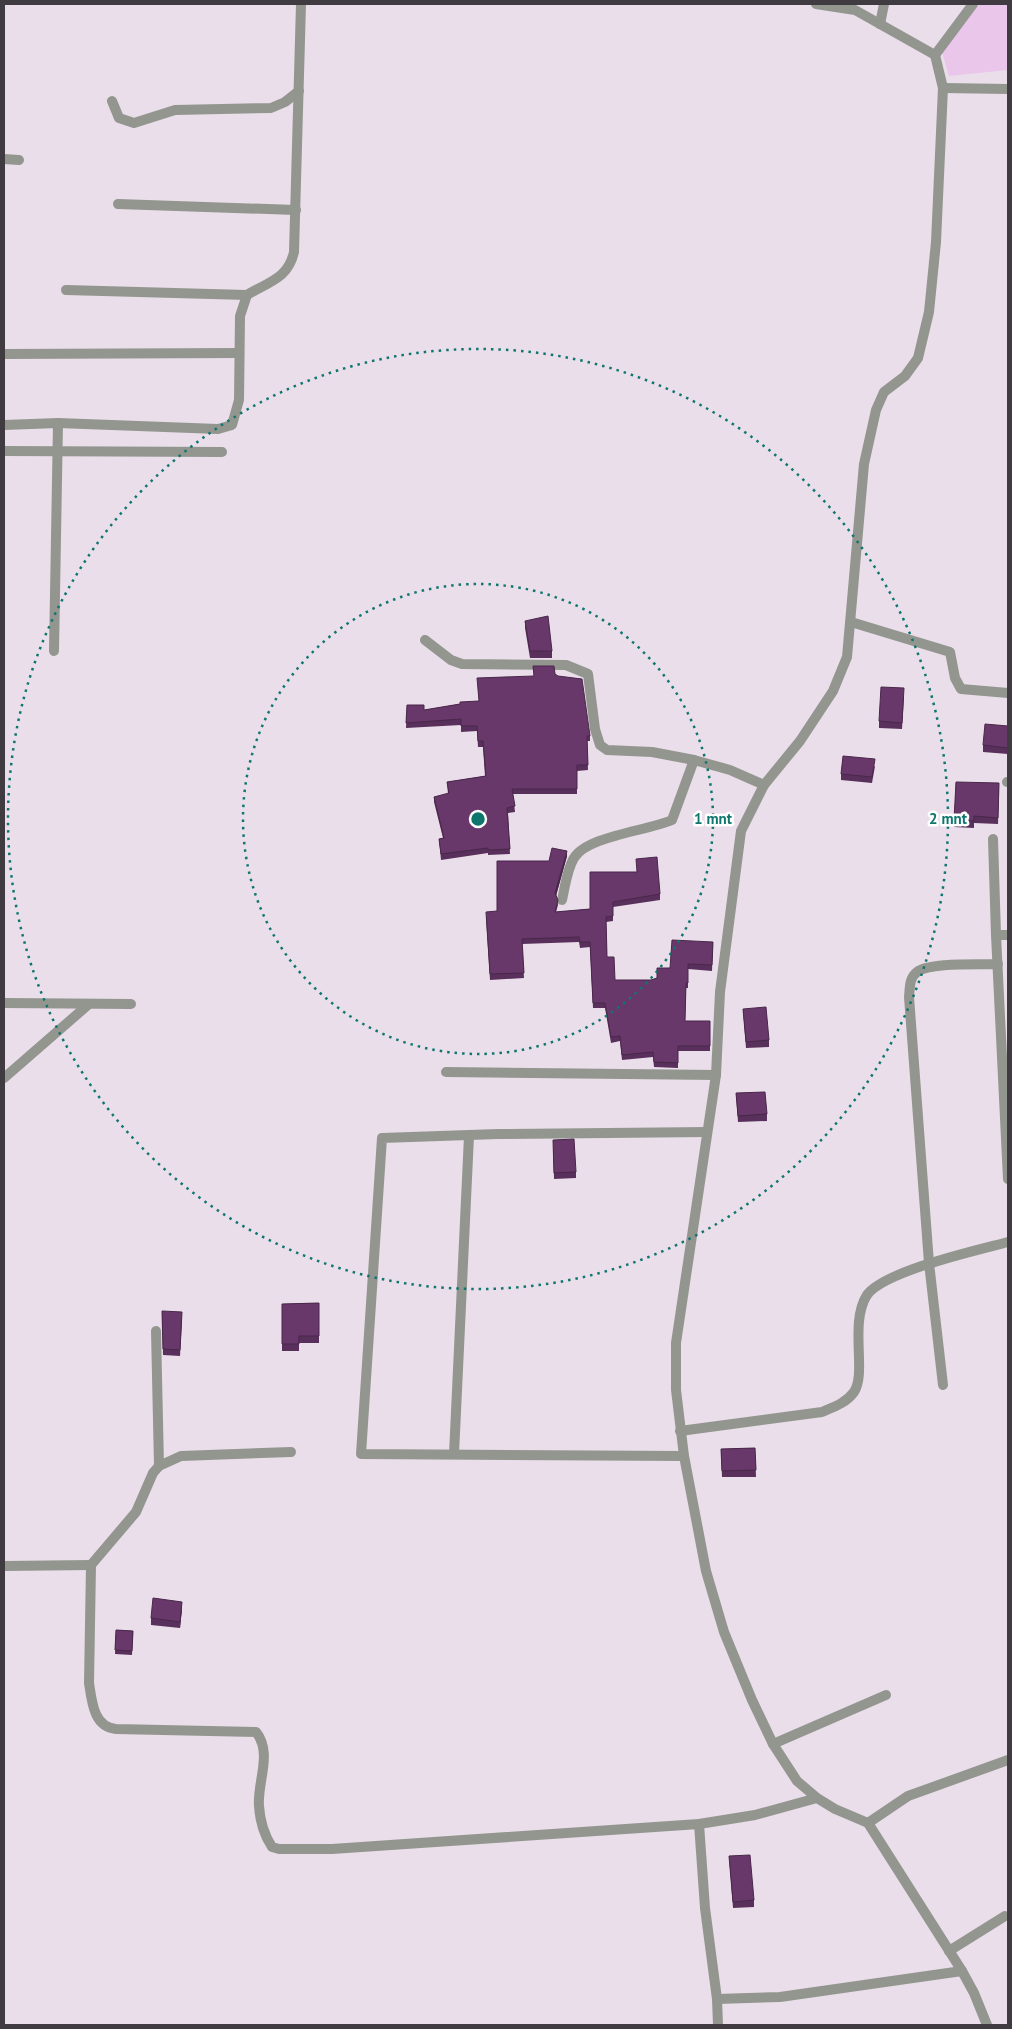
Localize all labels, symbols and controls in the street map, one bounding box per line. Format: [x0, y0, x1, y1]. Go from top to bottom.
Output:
text: 1 mnt [694, 809, 733, 828]
text: 2 mnt [929, 809, 968, 828]
centre of rings [469, 810, 487, 828]

